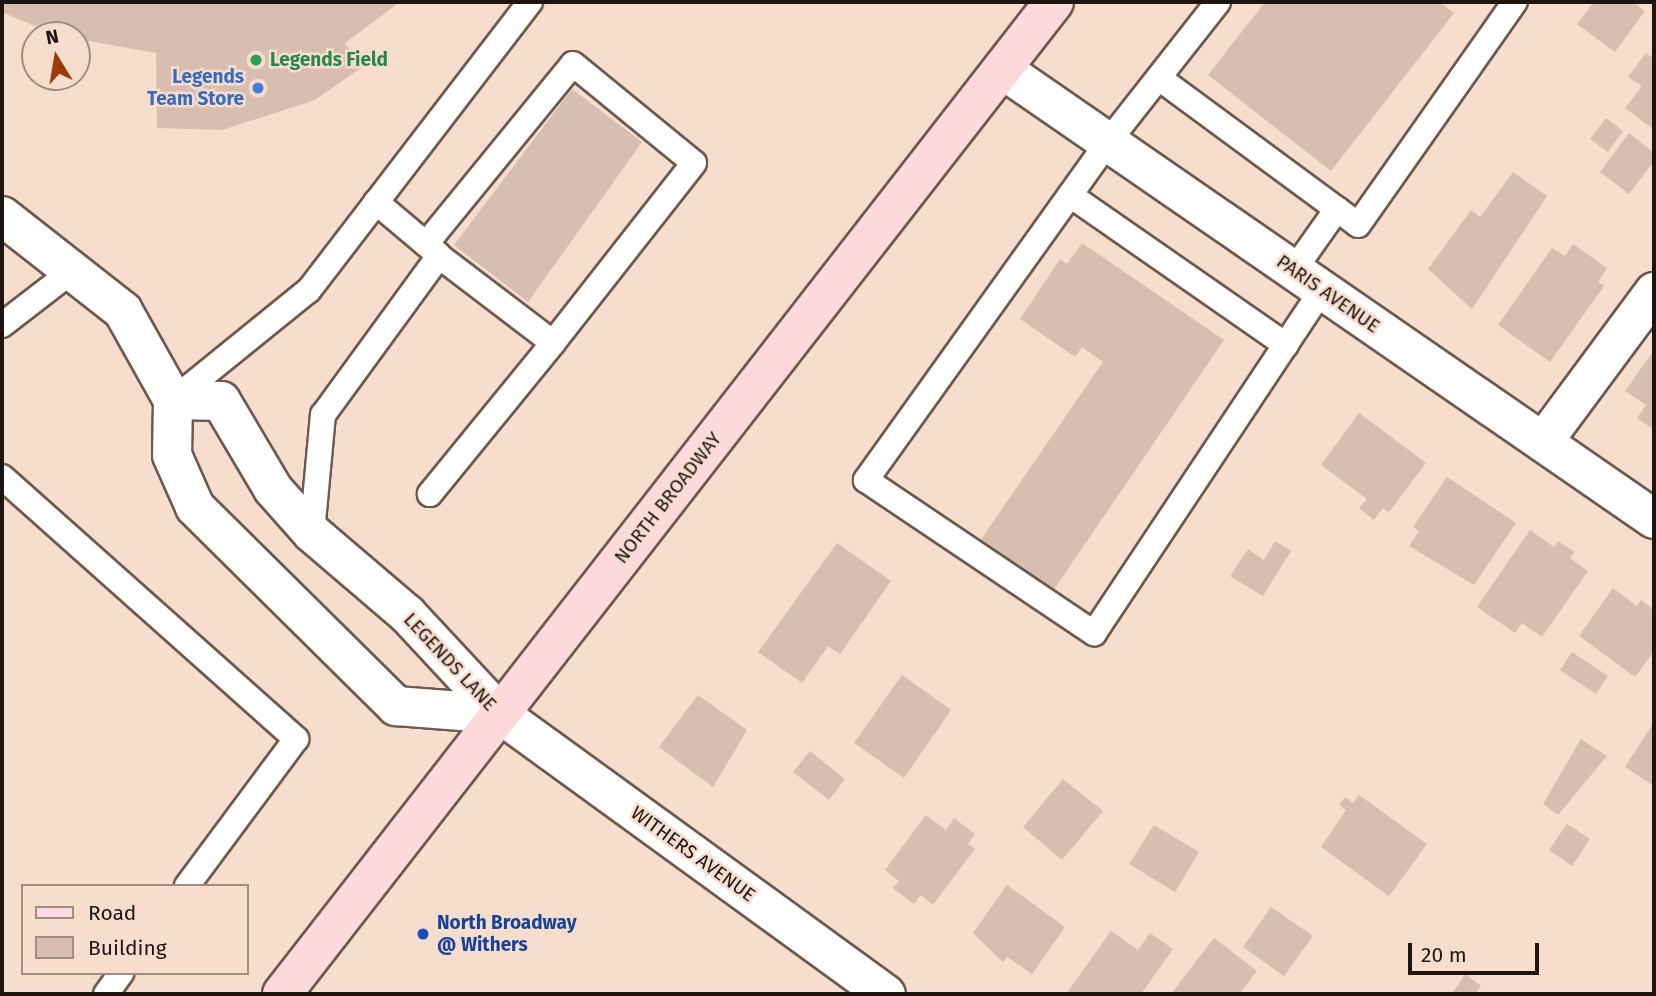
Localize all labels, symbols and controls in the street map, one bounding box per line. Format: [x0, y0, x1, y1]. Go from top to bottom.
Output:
north arrow [21, 21, 91, 91]
text: N [44, 24, 61, 49]
place label: Legends Field [270, 49, 388, 71]
marker: Legends Field [248, 52, 264, 68]
place label: Legends Team Store [147, 66, 244, 110]
marker: Legends Team Store [250, 80, 266, 96]
street label: PARIS AVENUE [1272, 250, 1384, 338]
street label: NORTH BROADWAY [610, 428, 726, 568]
street label: LEGENDS LANE [399, 608, 501, 716]
street label: WITHERS AVENUE [626, 801, 760, 907]
legend [21, 884, 248, 975]
text: Road [88, 900, 136, 926]
place label: North Broadway @ Withers [437, 912, 577, 956]
marker: North Broadway @ Withers [415, 926, 431, 942]
scale bar [1411, 930, 1542, 974]
text: Building [88, 935, 167, 961]
text: 20 m [1421, 942, 1467, 968]

